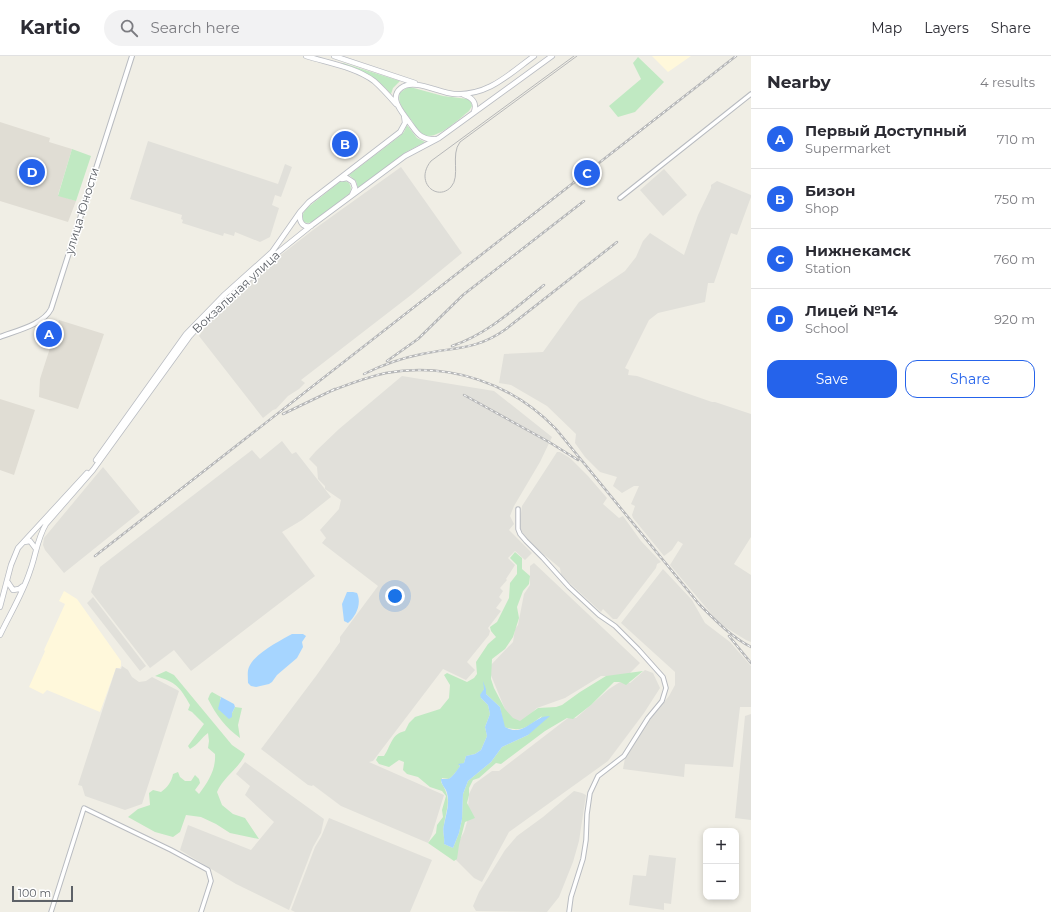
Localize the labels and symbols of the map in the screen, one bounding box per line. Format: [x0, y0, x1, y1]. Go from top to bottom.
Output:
pin: B [332, 129, 358, 159]
pin: D [19, 157, 45, 187]
pin: C [574, 158, 600, 188]
street label: улица Юности [61, 166, 102, 257]
street label: Вокзальная улица [189, 247, 283, 336]
pin: A [36, 319, 62, 349]
your location [385, 586, 405, 606]
scale bar [12, 884, 73, 903]

